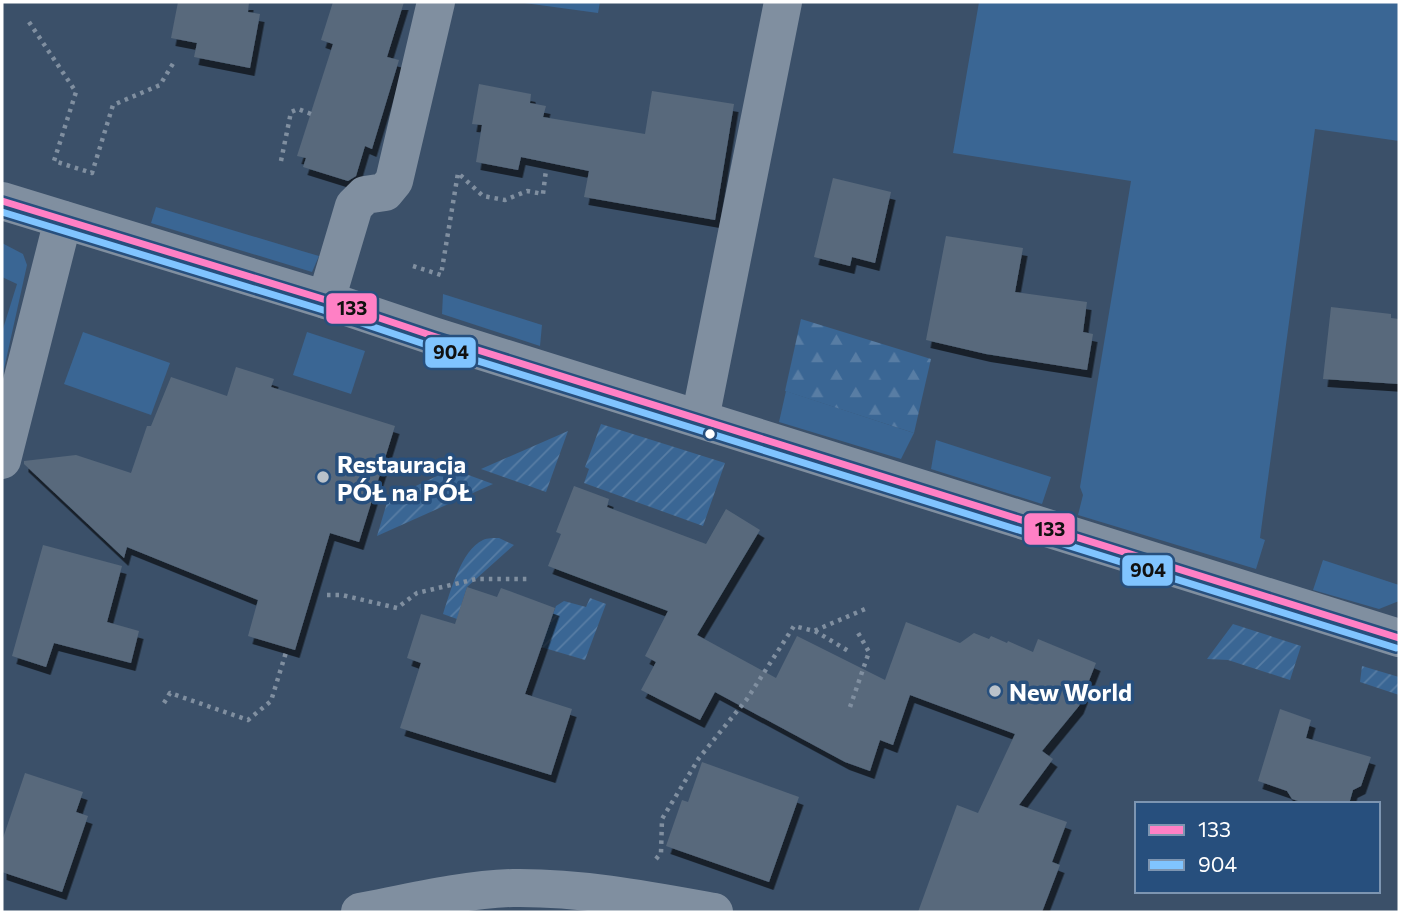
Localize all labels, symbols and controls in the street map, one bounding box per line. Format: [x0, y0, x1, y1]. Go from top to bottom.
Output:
line badge: 133 [325, 292, 378, 325]
text: 133 [337, 296, 367, 319]
line badge: 904 [424, 336, 477, 369]
text: 904 [433, 340, 469, 363]
unlabelled marker [703, 427, 717, 441]
place label: Restauracja PÓŁ na PÓŁ [337, 449, 473, 506]
marker: Restauracja PÓŁ na PÓŁ [315, 469, 331, 485]
line badge: 133 [1023, 512, 1076, 546]
text: 133 [1035, 517, 1065, 540]
line badge: 904 [1121, 554, 1174, 587]
text: 904 [1130, 558, 1166, 581]
place label: New World [1009, 677, 1132, 706]
marker: New World [987, 683, 1003, 699]
legend [1135, 802, 1380, 893]
text: 133 [1198, 816, 1231, 841]
text: 904 [1198, 851, 1237, 876]

